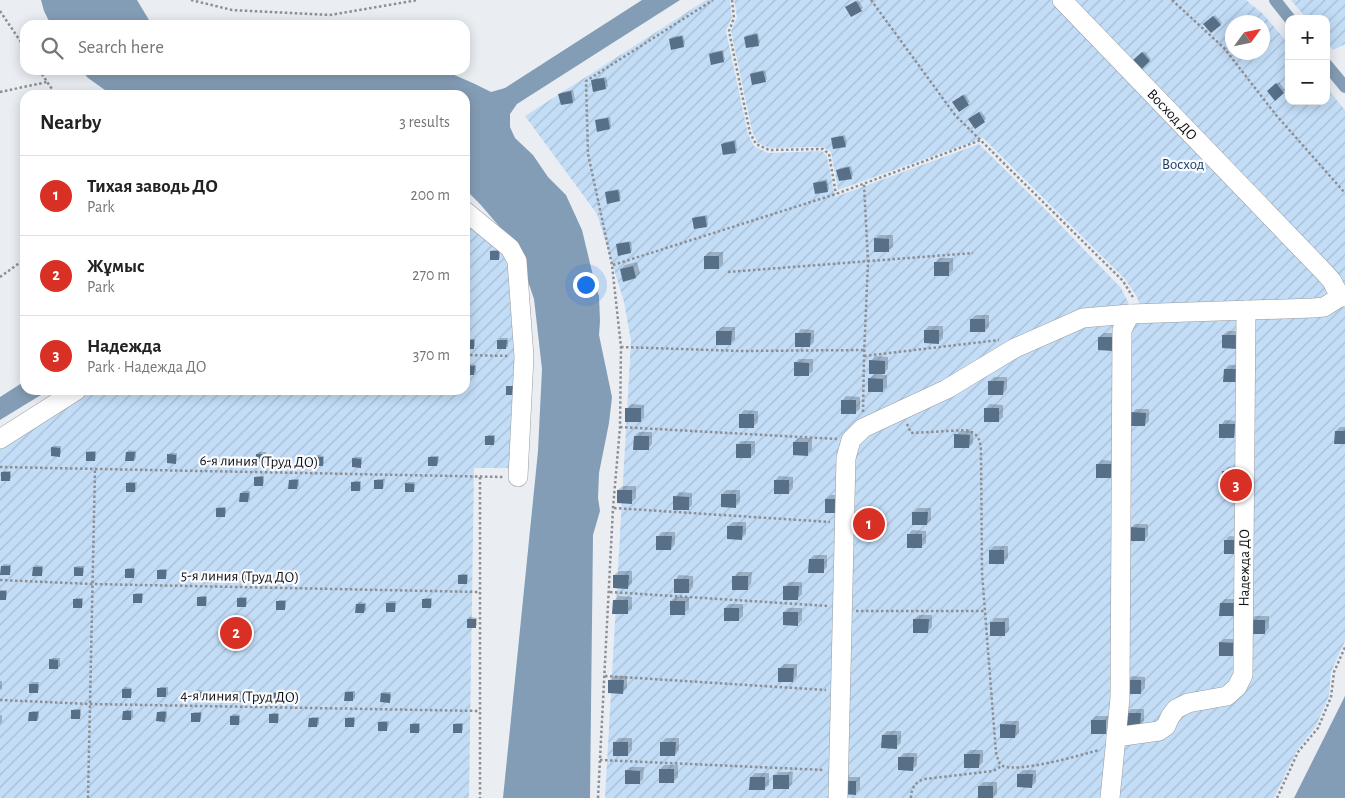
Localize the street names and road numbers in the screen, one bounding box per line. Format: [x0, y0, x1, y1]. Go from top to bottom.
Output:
street label: Восход ДО [1144, 86, 1200, 143]
street label: 6-я линия (Труд ДО) [199, 453, 319, 470]
street label: Надежда ДО [1237, 529, 1252, 607]
street label: 5-я линия (Труд ДО) [181, 568, 299, 585]
street label: 4-я линия (Труд ДО) [180, 688, 300, 705]

